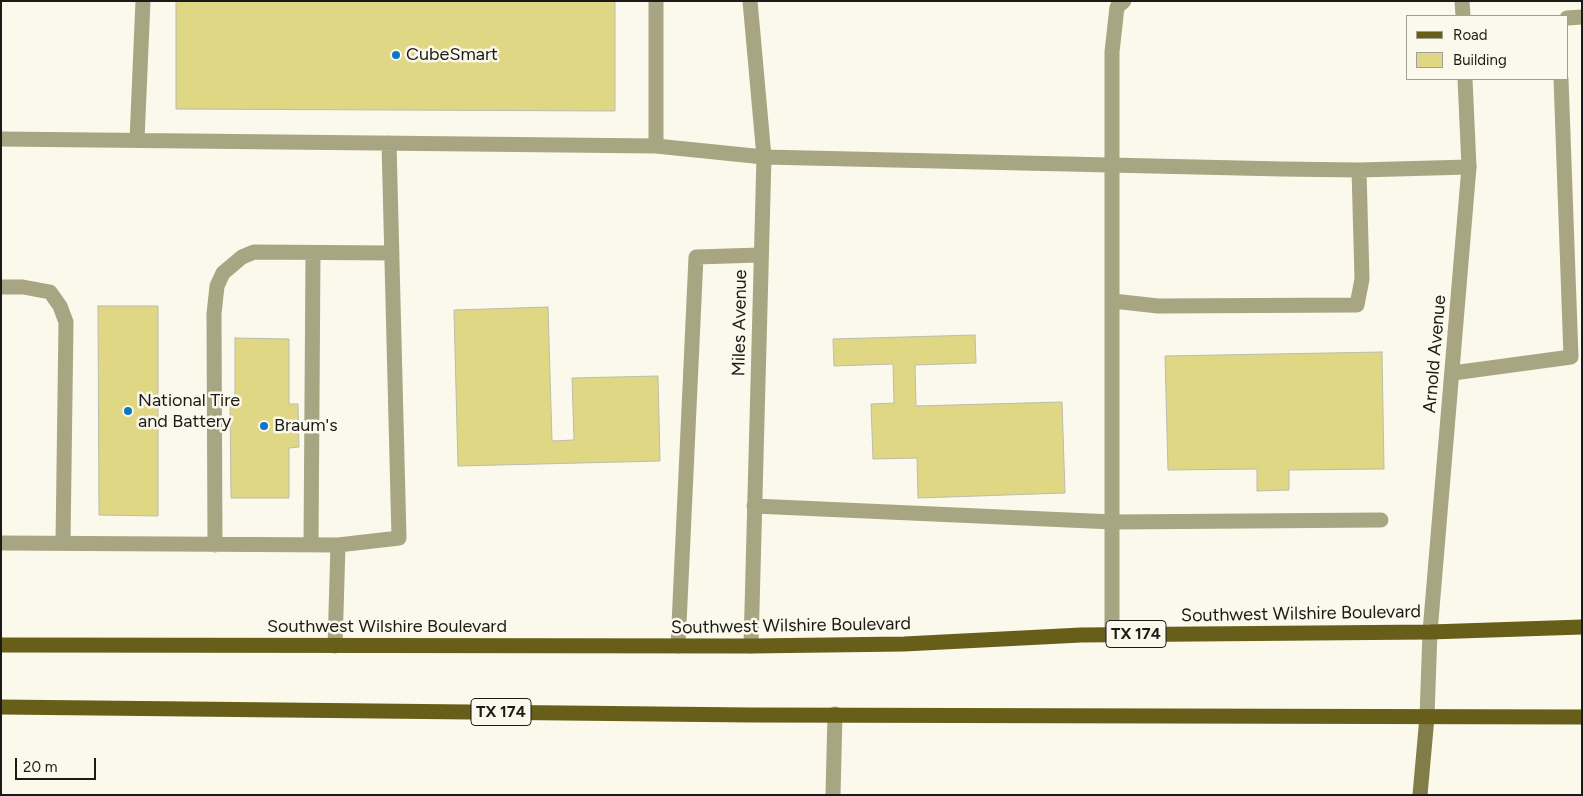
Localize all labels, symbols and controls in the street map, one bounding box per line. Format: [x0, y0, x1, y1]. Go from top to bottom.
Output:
legend [1406, 15, 1568, 80]
text: Road [1453, 26, 1488, 44]
place label: CubeSmart [406, 44, 498, 66]
marker: CubeSmart [390, 49, 402, 61]
text: Building [1453, 51, 1507, 69]
street label: Miles Avenue [728, 269, 752, 377]
street label: Arnold Avenue [1419, 294, 1451, 414]
place label: National Tire and Battery [138, 390, 240, 432]
marker: National Tire and Battery [122, 405, 134, 417]
place label: Braum's [274, 415, 338, 437]
marker: Braum's [258, 420, 270, 432]
street label: Southwest Wilshire Boulevard [1181, 601, 1421, 627]
street label: Southwest Wilshire Boulevard [671, 613, 911, 639]
street label: Southwest Wilshire Boulevard [267, 616, 507, 638]
road number: TX 174 [1106, 620, 1166, 648]
road number: TX 174 [471, 699, 531, 726]
scale bar [18, 748, 99, 780]
text: 20 m [23, 758, 57, 776]

